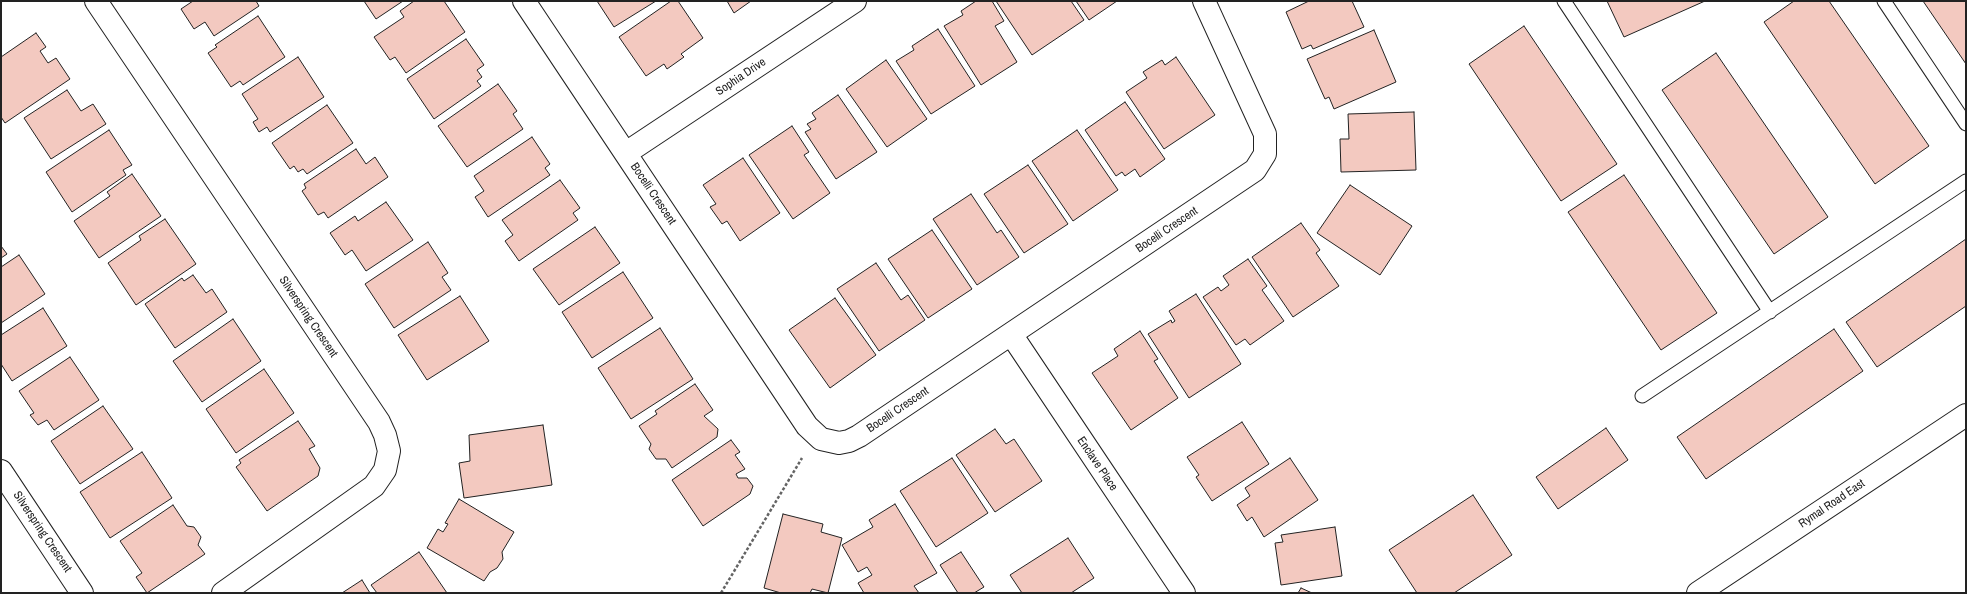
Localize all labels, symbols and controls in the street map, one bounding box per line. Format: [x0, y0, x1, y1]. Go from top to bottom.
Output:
street label: Sophia Drive [713, 55, 769, 99]
street label: Bocelli Crescent [627, 160, 679, 228]
street label: Bocelli Crescent [1133, 204, 1201, 256]
street label: Silverspring Crescent [276, 274, 340, 360]
street label: Bocelli Crescent [864, 384, 932, 436]
street label: Enclave Place [1074, 434, 1120, 494]
street label: Rymal Road East [1796, 477, 1868, 531]
street label: Silverspring Crescent [10, 489, 74, 575]

